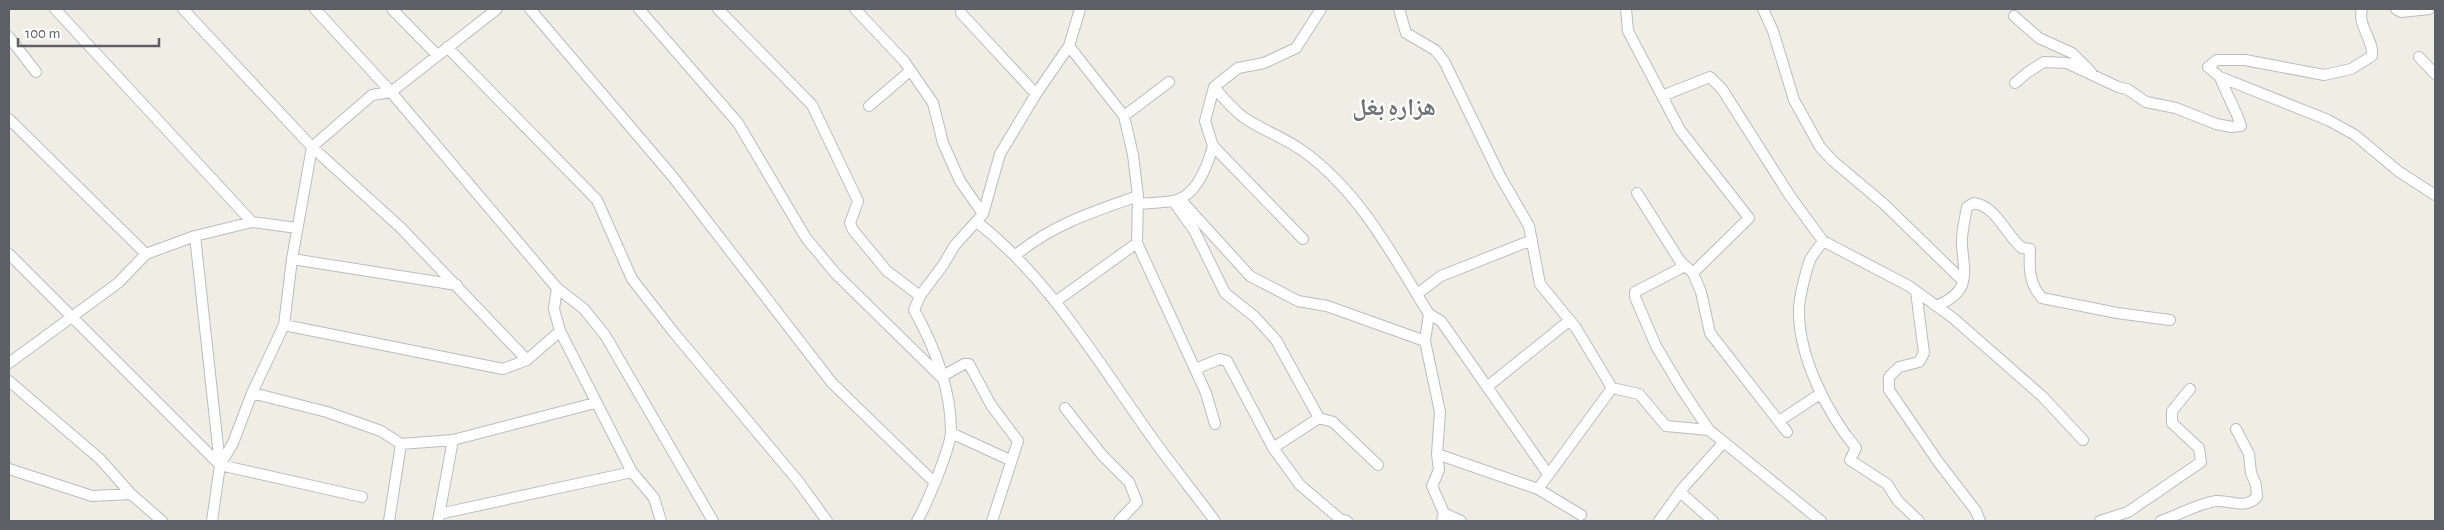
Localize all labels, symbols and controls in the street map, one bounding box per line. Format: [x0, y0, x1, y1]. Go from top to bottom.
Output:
scale bar [18, 15, 159, 47]
text: 100 m [25, 26, 60, 41]
district label: هزارهِ بغل [1352, 96, 1436, 122]

